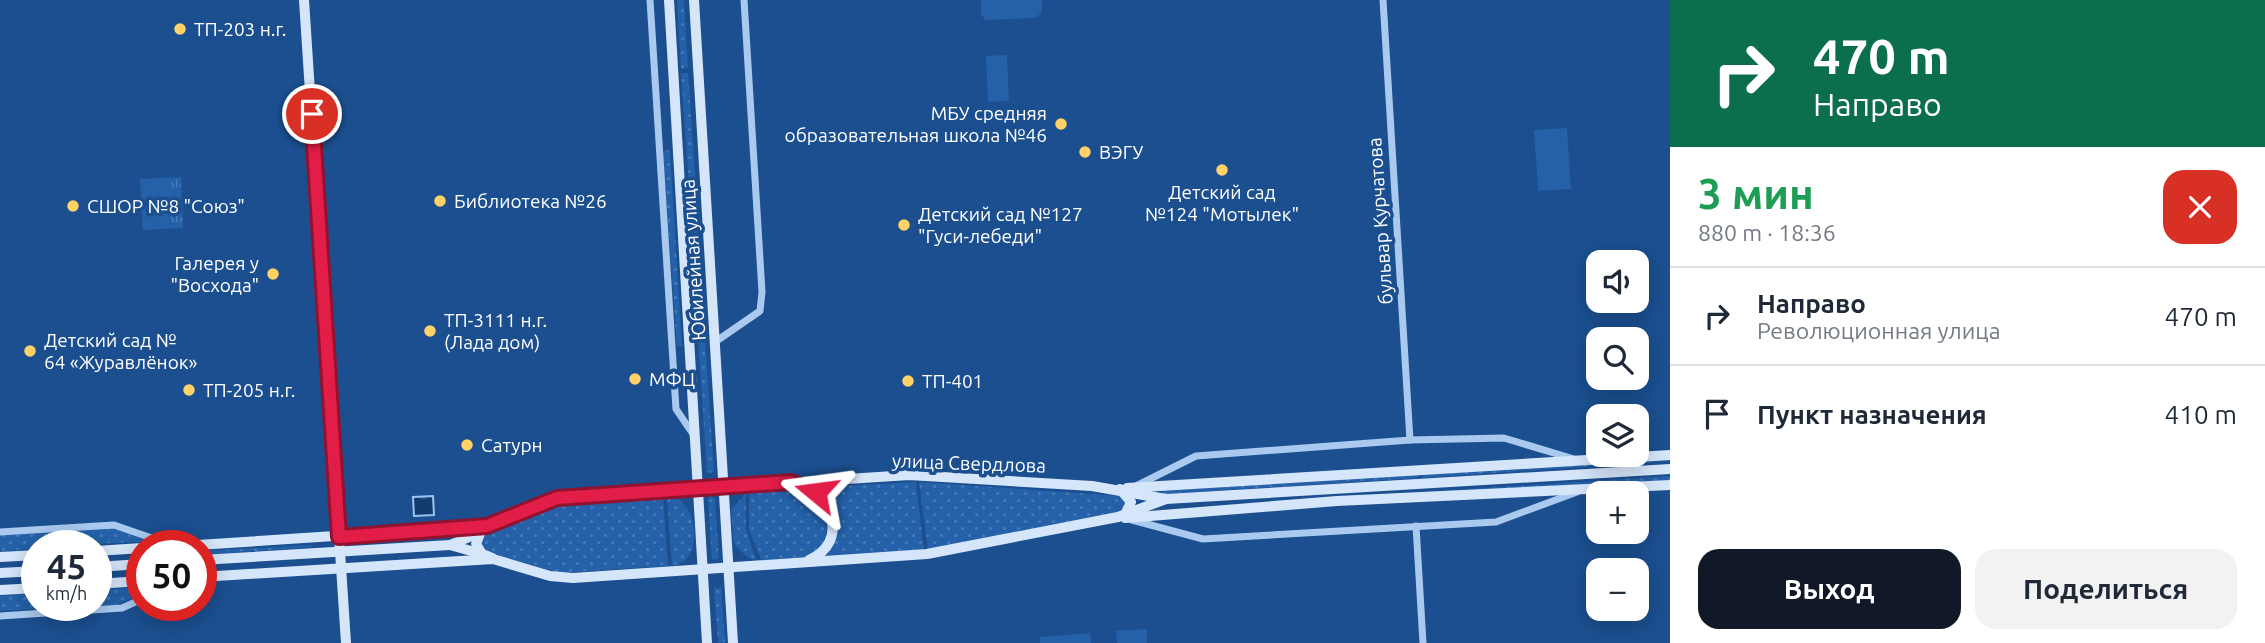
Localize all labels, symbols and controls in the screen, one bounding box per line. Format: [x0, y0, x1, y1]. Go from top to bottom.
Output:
place label: ТП-203 н.г. [194, 18, 287, 40]
marker: ТП-203 н.г. [172, 21, 188, 37]
icon: right [1698, 28, 1789, 119]
text: 470 m [1813, 28, 1950, 83]
pin [282, 84, 342, 144]
text: Направо [1813, 86, 1942, 122]
icon: arrive [293, 95, 331, 133]
place label: МБУ средняя образовательная школа №46 [785, 102, 1047, 146]
marker: МБУ средняя образовательная школа №46 [1053, 116, 1069, 132]
street label: бульвар Курчатова [1363, 137, 1397, 305]
place label: ВЭГУ [1099, 141, 1143, 163]
marker: ВЭГУ [1077, 144, 1093, 160]
marker: Детский сад №124 "Мотылек" [1214, 162, 1230, 178]
text: 3 мин [1698, 170, 1814, 217]
button: close [2163, 170, 2237, 244]
street label: Юбилейная улица [676, 178, 710, 342]
place label: Детский сад №124 "Мотылек" [1145, 181, 1299, 225]
place label: Библиотека №26 [454, 190, 607, 212]
marker: Библиотека №26 [432, 193, 448, 209]
place label: СШОР №8 "Союз" [87, 195, 245, 217]
marker: СШОР №8 "Союз" [65, 198, 81, 214]
place label: Детский сад №127 "Гуси-лебеди" [918, 203, 1083, 247]
marker: Детский сад №127 "Гуси-лебеди" [896, 217, 912, 233]
text: 880 m · 18:36 [1698, 220, 1836, 245]
map controls [1586, 250, 1649, 621]
button: sound [1586, 250, 1649, 313]
place label: Галерея у "Восхода" [170, 252, 259, 296]
marker: Галерея у "Восхода" [265, 266, 281, 282]
text: Направо [1757, 289, 1866, 318]
icon: right [1698, 297, 1736, 335]
text: 470 m [2165, 302, 2237, 331]
place label: ТП-3111 н.г. (Лада дом) [444, 309, 547, 353]
text: Революционная улица [1757, 318, 2001, 343]
marker: ТП-3111 н.г. (Лада дом) [422, 323, 438, 339]
button: search [1586, 327, 1649, 390]
place label: Детский сад № 64 «Журавлёнок» [44, 329, 198, 373]
marker: Детский сад № 64 «Журавлёнок» [22, 343, 38, 359]
place label: МФЦ [649, 368, 695, 390]
place label: ТП-401 [922, 370, 983, 392]
marker: МФЦ [627, 371, 643, 387]
marker: ТП-401 [900, 373, 916, 389]
place label: ТП-205 н.г. [203, 379, 296, 401]
marker: ТП-205 н.г. [181, 382, 197, 398]
icon: arrive [1698, 395, 1736, 433]
text: Пункт назначения [1757, 400, 1987, 429]
text: 410 m [2165, 400, 2237, 429]
button: layers [1586, 404, 1649, 467]
place label: Сатурн [481, 434, 543, 456]
marker: Сатурн [459, 437, 475, 453]
street label: улица Свердлова [892, 449, 1046, 477]
position arrow [779, 455, 853, 529]
button: + [1586, 481, 1649, 544]
speed limit sign: 50 [126, 530, 217, 621]
text: 45 [47, 546, 86, 586]
button: Выход [1698, 549, 1961, 629]
button: Поделиться [1975, 549, 2237, 629]
button: − [1586, 558, 1649, 621]
text: km/h [46, 583, 87, 603]

